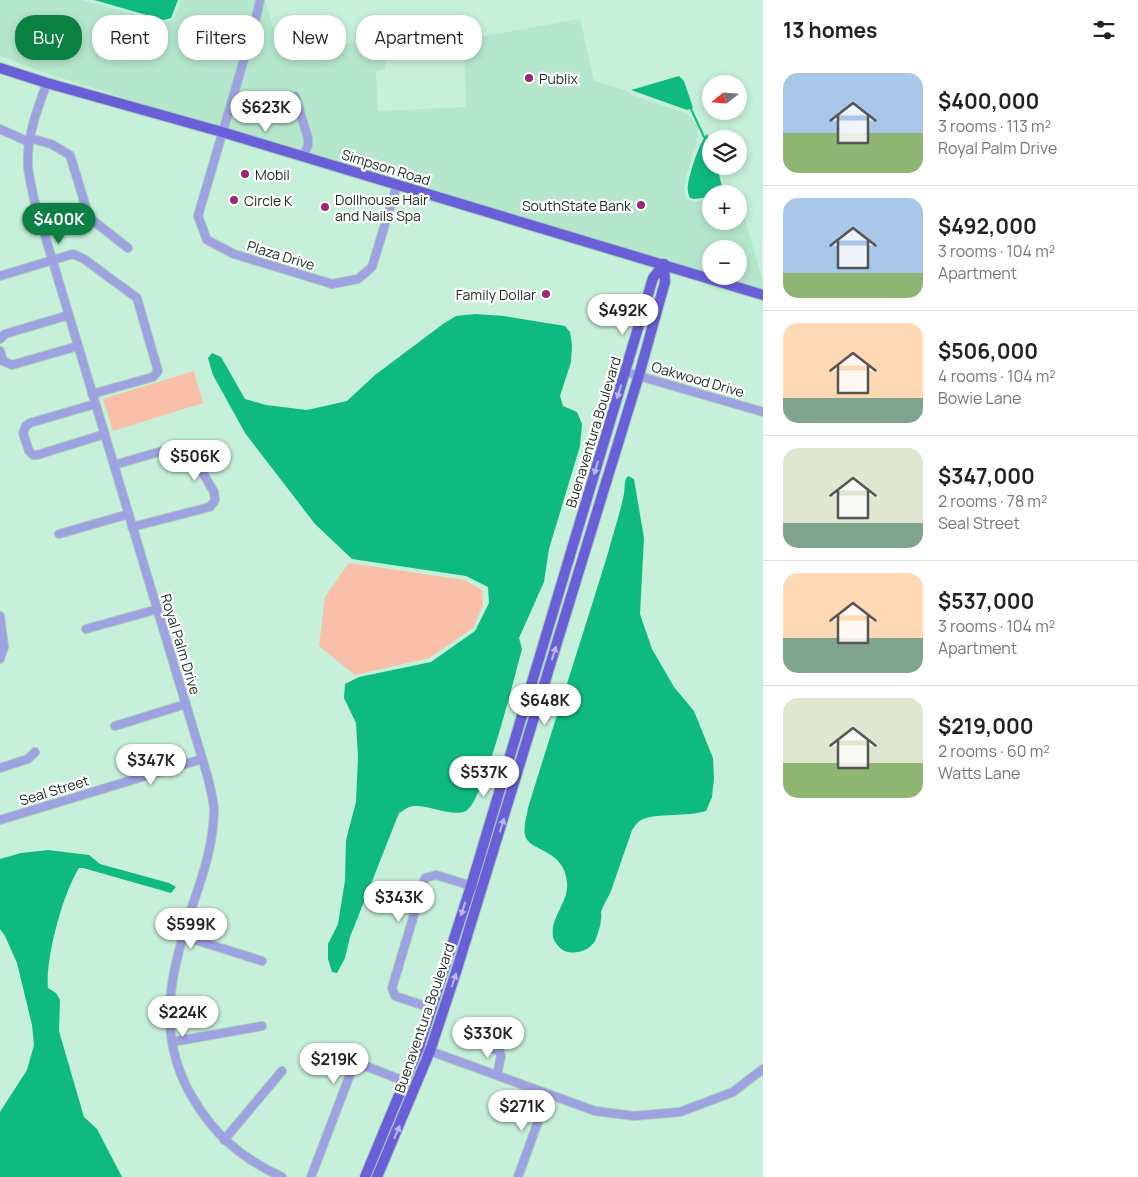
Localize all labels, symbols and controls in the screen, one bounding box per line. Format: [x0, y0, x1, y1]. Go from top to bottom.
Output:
chip: Buy [15, 15, 82, 60]
chip: Rent [92, 15, 168, 60]
chip: Filters [178, 15, 264, 60]
chip: New [274, 15, 346, 60]
chip: Apartment [356, 15, 482, 60]
text: 13 homes [783, 16, 877, 44]
icon: filters [1090, 16, 1118, 44]
place label: Publix [539, 69, 579, 88]
marker: Publix [523, 72, 535, 84]
north arrow [702, 75, 748, 120]
map controls [702, 75, 747, 285]
text: $400,000 [938, 87, 1039, 115]
pin: $623K [231, 90, 301, 133]
icon: home [823, 93, 883, 153]
text: $623K [241, 96, 291, 118]
text: 3 rooms · 113 m² [938, 115, 1051, 137]
button: layers [702, 130, 747, 175]
text: Royal Palm Drive [938, 137, 1057, 159]
street label: Simpson Road [339, 144, 433, 190]
place label: Mobil [255, 165, 290, 184]
marker: Mobil [239, 168, 251, 180]
button: + [702, 185, 747, 230]
place label: Dollhouse Hair and Nails Spa [335, 190, 428, 225]
place label: Circle K [244, 191, 293, 210]
marker: Circle K [228, 194, 240, 206]
place label: SouthState Bank [522, 196, 632, 215]
marker: SouthState Bank [635, 199, 647, 211]
marker: Dollhouse Hair and Nails Spa [319, 201, 331, 213]
pin: $400K [24, 202, 94, 245]
text: $400K [33, 208, 85, 230]
text: $492,000 [938, 212, 1037, 240]
icon: home [823, 218, 883, 278]
street label: Plaza Drive [245, 236, 317, 274]
button: − [702, 240, 747, 285]
text: 3 rooms · 104 m² [938, 240, 1055, 262]
text: Apartment [938, 262, 1017, 284]
place label: Family Dollar [456, 285, 536, 304]
marker: Family Dollar [540, 288, 552, 300]
pin: $492K [588, 294, 658, 336]
text: $492K [598, 299, 648, 321]
text: $506,000 [938, 337, 1038, 365]
icon: home [823, 343, 883, 403]
street label: Buenaventura Boulevard [561, 354, 625, 510]
street label: Oakwood Drive [649, 357, 747, 401]
text: 4 rooms · 104 m² [938, 365, 1056, 387]
one-way arrow [615, 384, 623, 399]
text: Bowie Lane [938, 387, 1021, 409]
pin: $506K [160, 440, 230, 482]
text: $506K [170, 445, 220, 467]
one-way arrow [592, 461, 600, 476]
text: $347,000 [938, 462, 1035, 490]
icon: home [823, 468, 883, 528]
text: 2 rooms · 78 m² [938, 490, 1047, 512]
text: Seal Street [938, 512, 1020, 534]
text: $537,000 [938, 587, 1034, 615]
street label: Royal Palm Drive [157, 591, 205, 697]
icon: home [823, 593, 883, 653]
text: 3 rooms · 104 m² [938, 615, 1055, 637]
text: Apartment [938, 637, 1017, 659]
one-way arrow [551, 645, 559, 660]
pin: $648K [510, 684, 580, 726]
text: $648K [520, 689, 570, 711]
text: $219,000 [938, 712, 1034, 740]
icon: home [823, 718, 883, 778]
text: 2 rooms · 60 m² [938, 740, 1050, 762]
pin: $347K [116, 744, 186, 786]
text: $347K [127, 749, 175, 771]
pin: $537K [449, 756, 519, 798]
text: $537K [460, 761, 508, 783]
text: Watts Lane [938, 762, 1020, 784]
street label: Seal Street [17, 770, 91, 810]
one-way arrow [498, 817, 506, 832]
pin: $343K [364, 880, 434, 923]
text: $343K [375, 886, 423, 908]
one-way arrow [459, 901, 467, 916]
pin: $599K [156, 908, 226, 950]
text: $599K [166, 913, 216, 935]
street label: Buenaventura Boulevard [389, 941, 459, 1095]
one-way arrow [450, 972, 458, 987]
pin: $224K [148, 996, 218, 1038]
text: $224K [159, 1001, 207, 1023]
pin: $330K [453, 1016, 523, 1059]
text: $330K [463, 1022, 513, 1044]
pin: $219K [299, 1042, 369, 1085]
text: $219K [311, 1048, 357, 1070]
pin: $271K [487, 1090, 557, 1132]
text: $271K [499, 1095, 545, 1117]
one-way arrow [393, 1125, 401, 1139]

